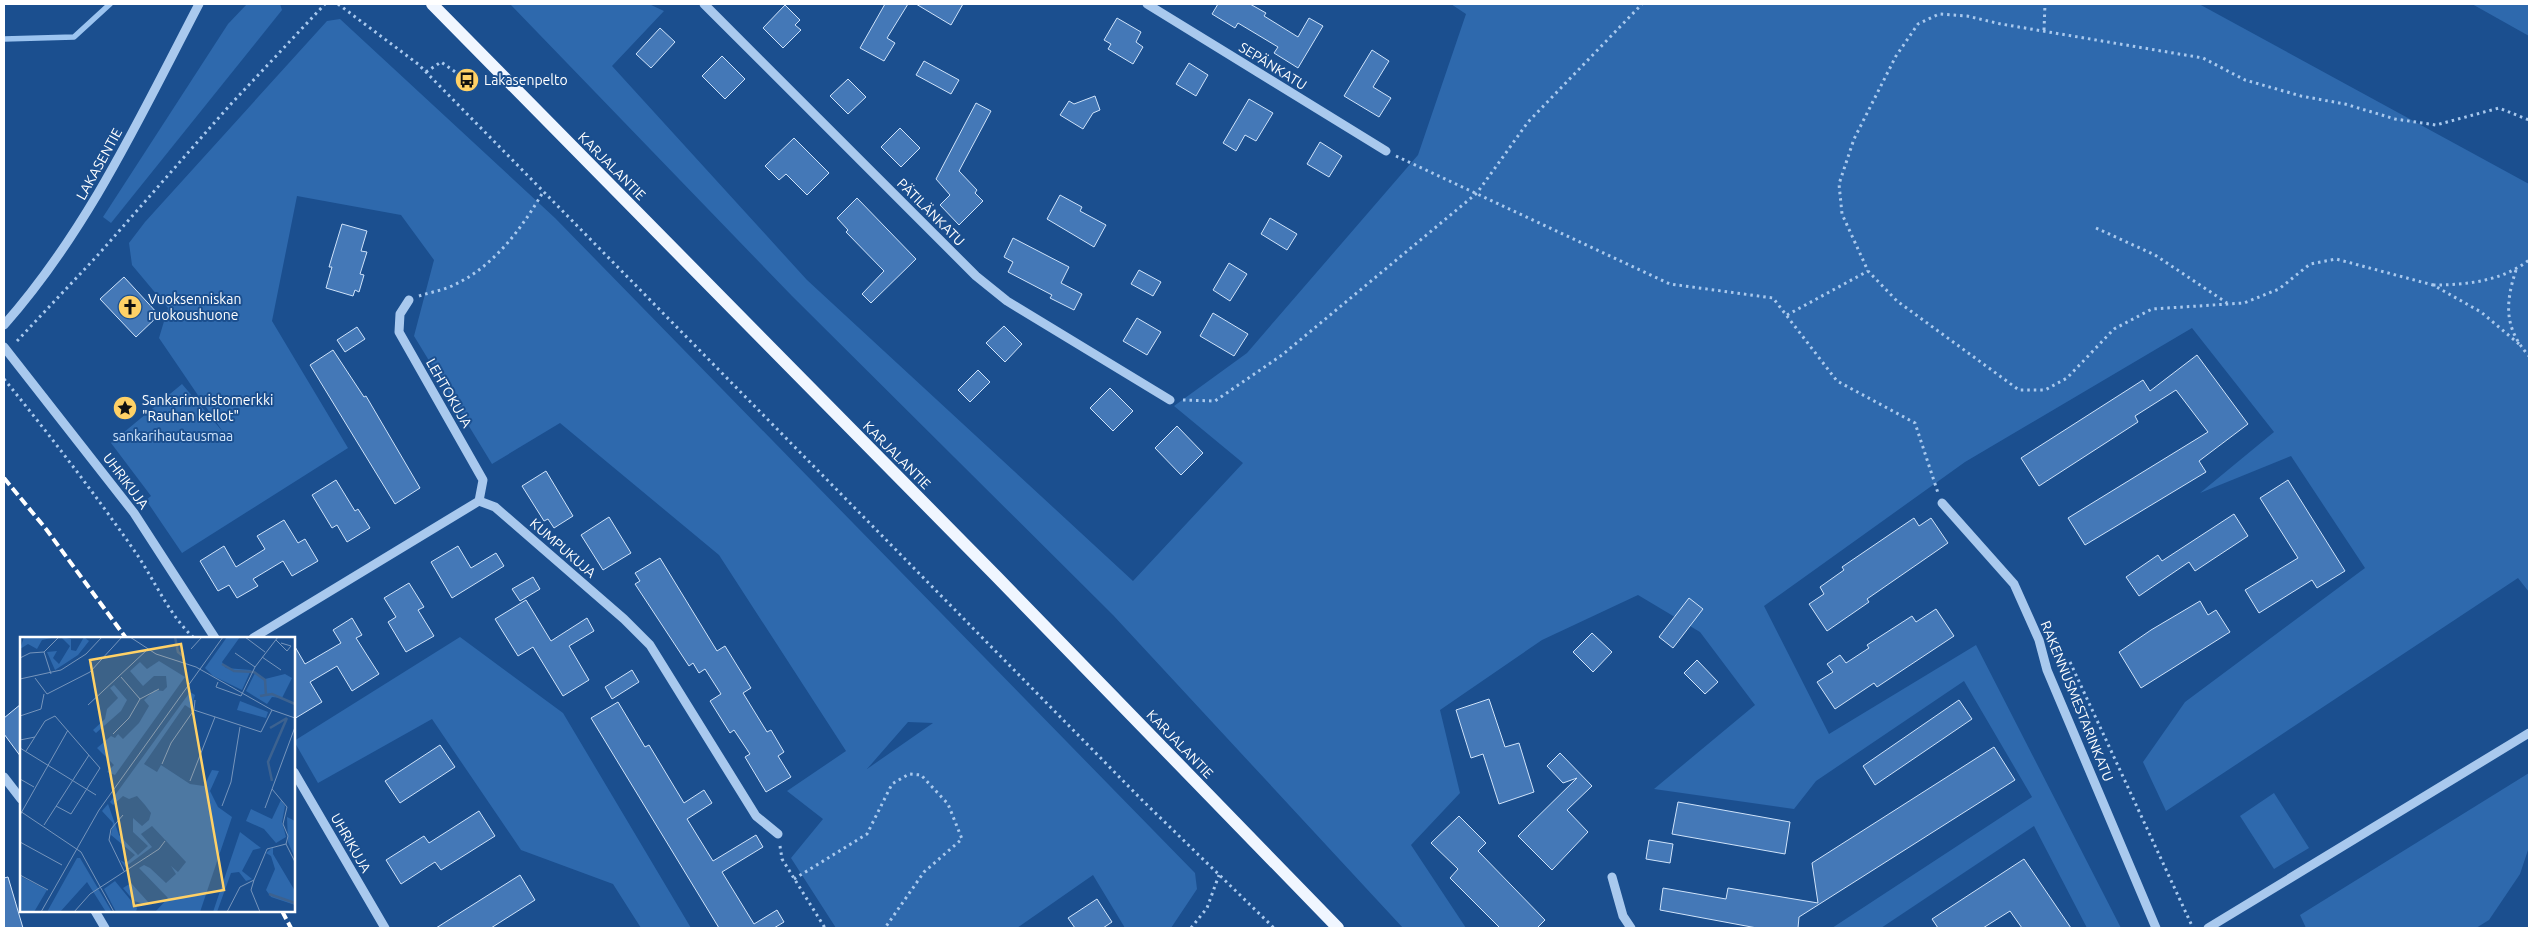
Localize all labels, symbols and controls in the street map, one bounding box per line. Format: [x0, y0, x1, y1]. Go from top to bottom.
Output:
street label: SEPÄNKATU [1236, 39, 1310, 93]
bus stop icon: Lakasenpelto [454, 67, 480, 93]
place label: Lakasenpelto [484, 72, 568, 88]
street label: LAKASENTIE [73, 125, 125, 203]
street label: KARJALANTIE [575, 129, 649, 203]
street label: PÄTILÄNKATU [894, 175, 968, 249]
place label: Vuoksenniskan ruokoushuone [148, 291, 241, 323]
church icon: Vuoksenniskan ruokoushuone [117, 294, 143, 320]
street label: LEHTOKUJA [423, 356, 475, 430]
place label: Sankarimuistomerkki "Rauhan kellot" [142, 392, 273, 424]
place icon: Sankarimuistomerkki "Rauhan kellot" [112, 395, 138, 421]
street label: KARJALANTIE [860, 418, 934, 492]
park label: sankarihautausmaa [113, 428, 233, 444]
street label: UHRIKUJA [100, 450, 152, 512]
street label: KUMPUKUJA [527, 515, 599, 581]
street label: RAKENNUSMESTARINKATU [2037, 618, 2117, 784]
inset map [20, 637, 295, 912]
street label: KARJALANTIE [1143, 706, 1217, 782]
street label: UHRIKUJA [328, 811, 374, 875]

